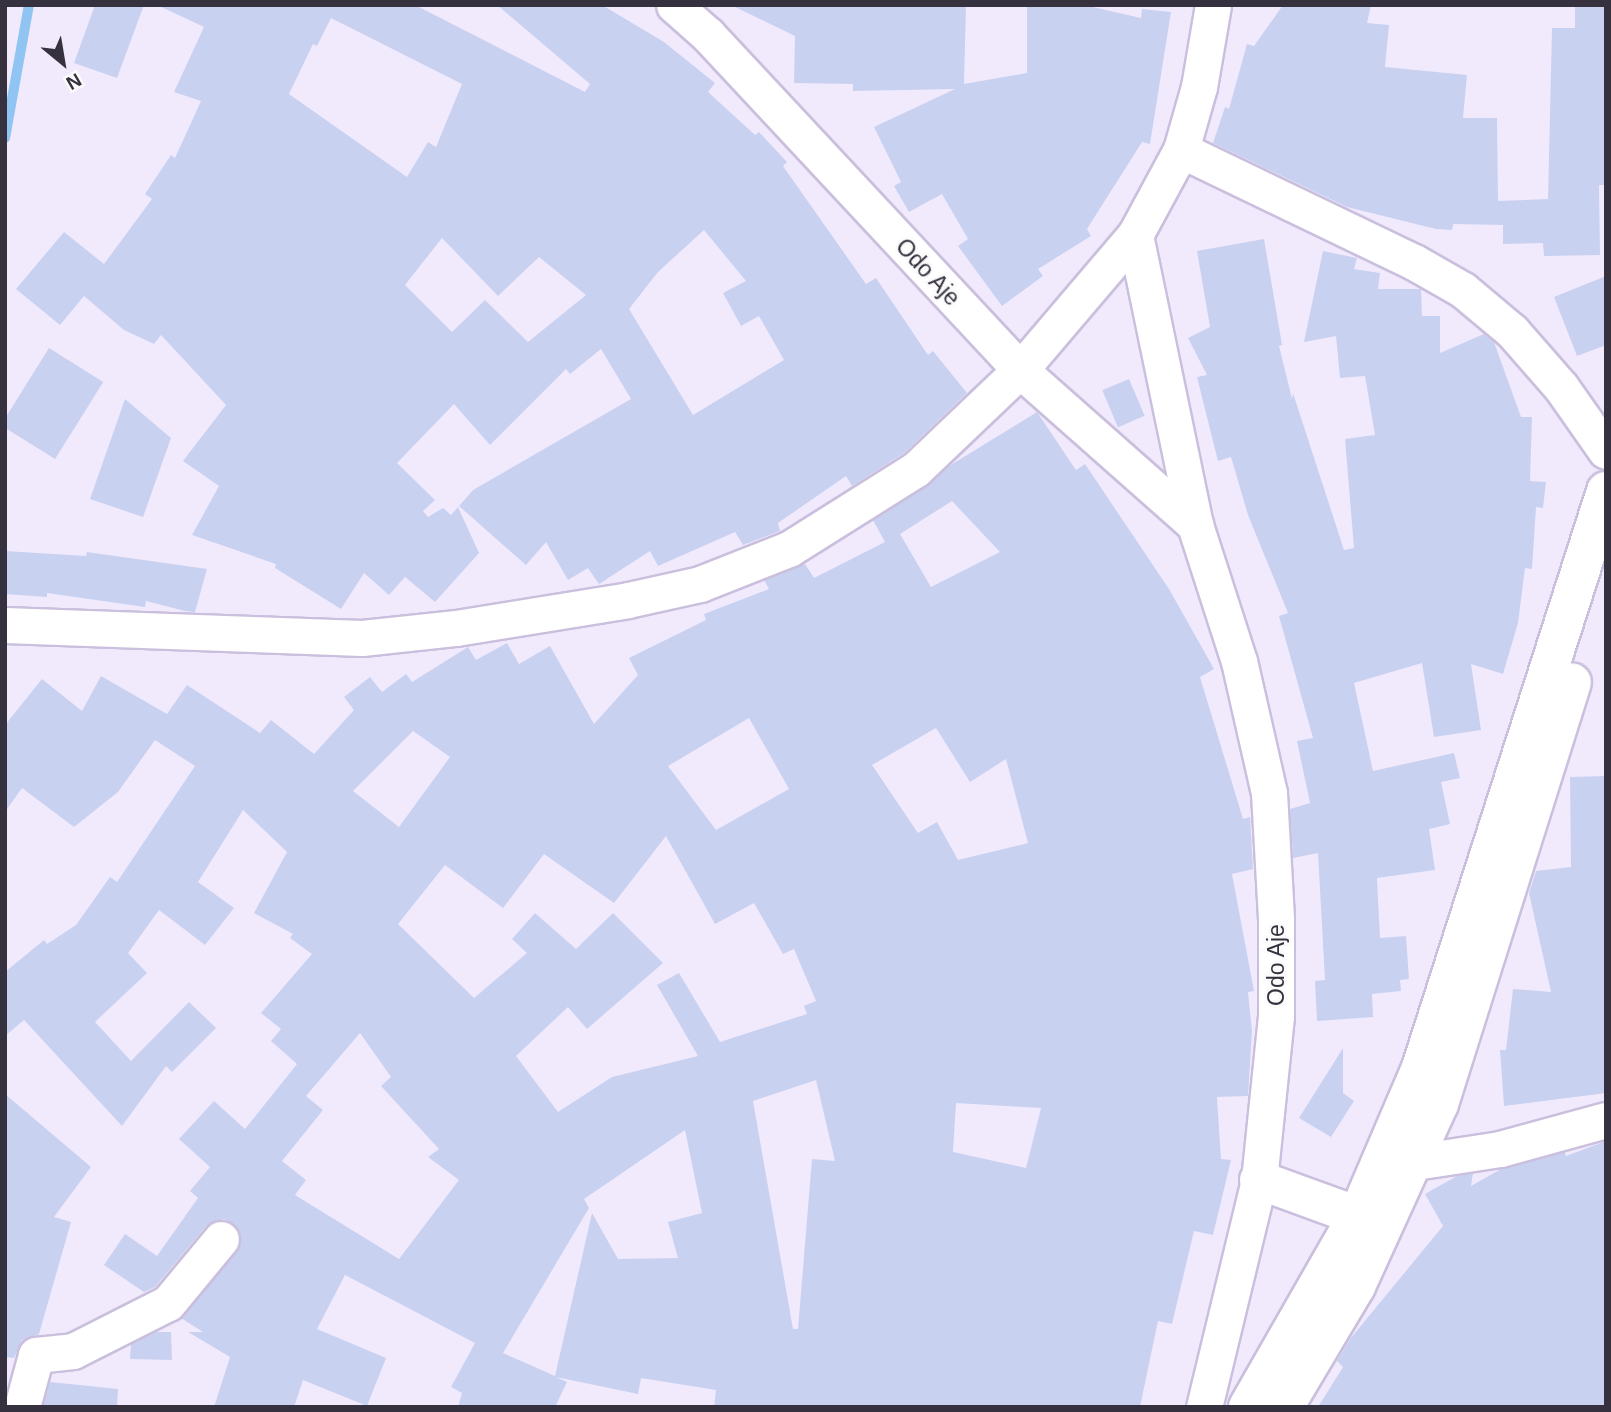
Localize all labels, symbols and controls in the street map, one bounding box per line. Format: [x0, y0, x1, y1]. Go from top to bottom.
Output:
north arrow [28, 28, 98, 98]
text: N [63, 69, 85, 94]
street label: Odo Aje [890, 232, 966, 312]
street label: Odo Aje [1262, 923, 1290, 1007]

